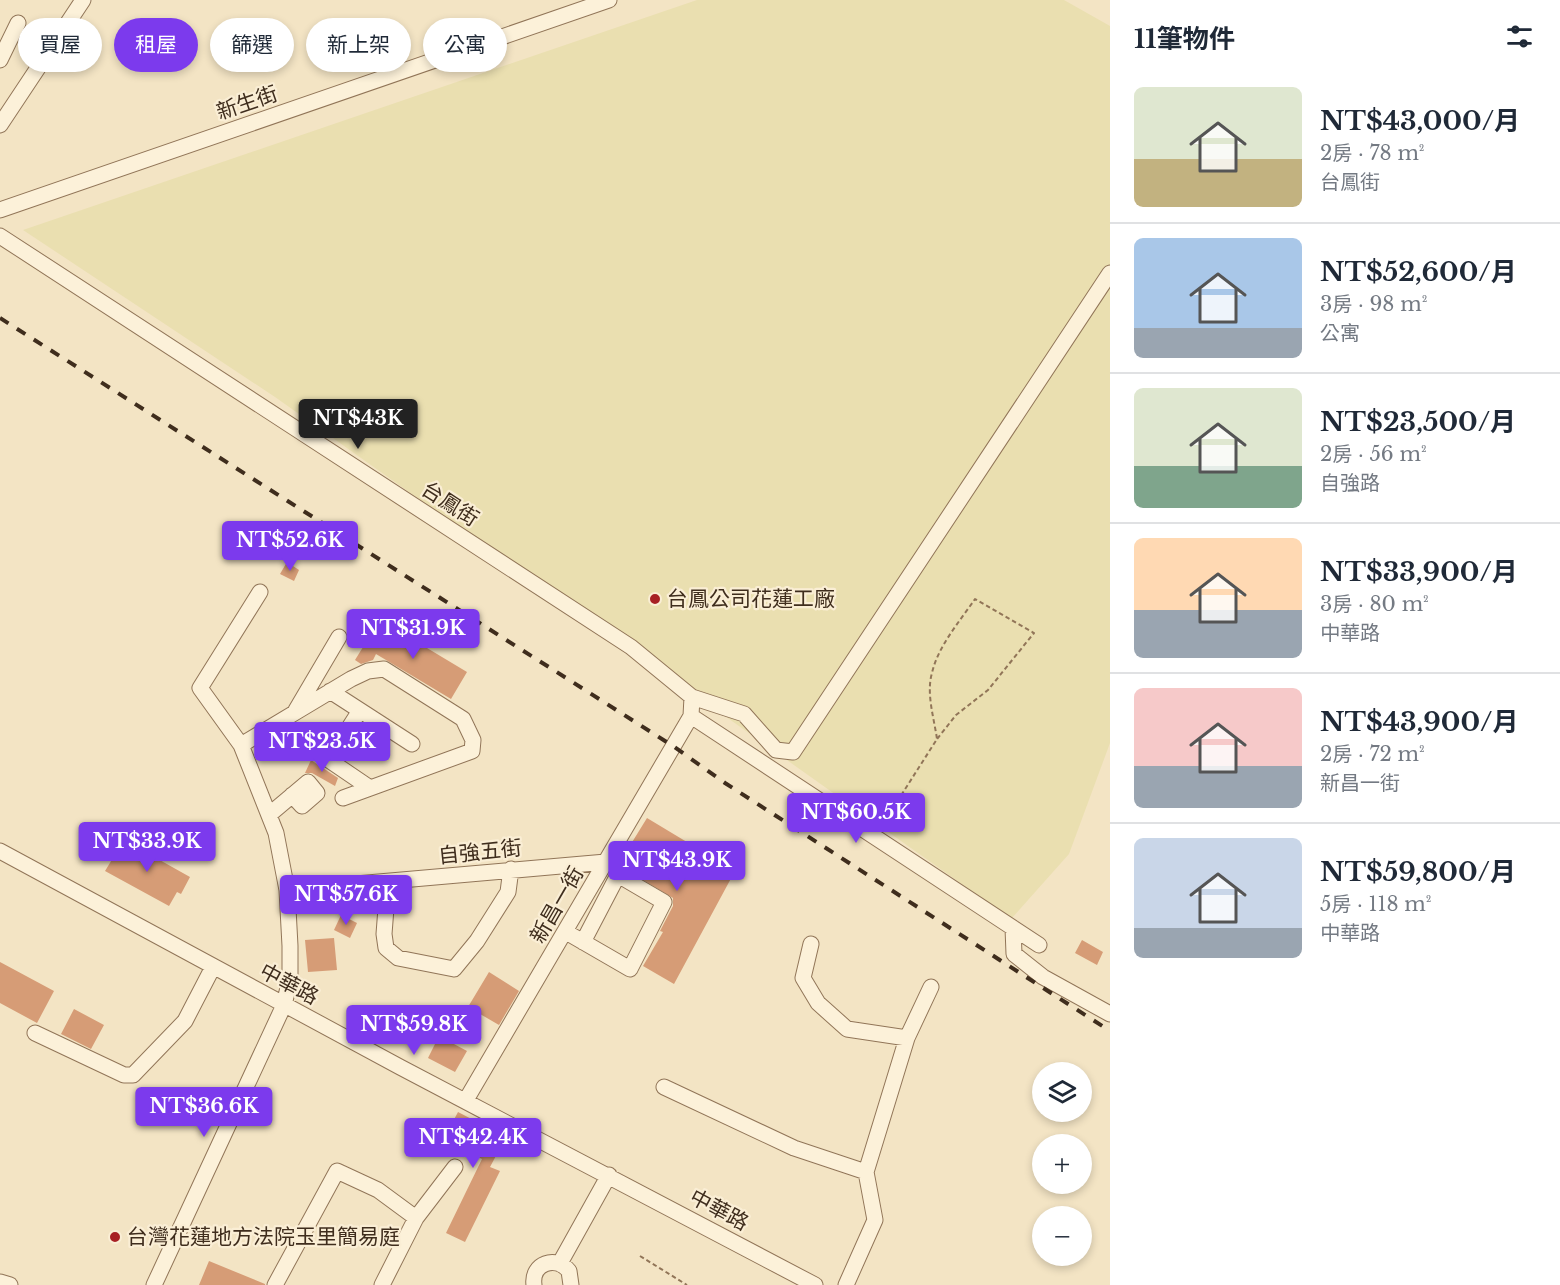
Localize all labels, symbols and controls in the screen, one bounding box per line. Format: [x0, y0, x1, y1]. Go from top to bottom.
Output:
chip: 買屋 [18, 18, 102, 72]
chip: 租屋 [114, 18, 198, 72]
chip: 篩選 [210, 18, 294, 72]
chip: 新上架 [306, 18, 411, 72]
chip: 公寓 [423, 18, 507, 72]
icon: filters [1503, 20, 1536, 53]
text: 11筆物件 [1134, 23, 1235, 55]
street label: 新生街 [213, 80, 281, 126]
text: NT$43,000/月 [1320, 105, 1520, 137]
icon: home [1182, 111, 1254, 183]
text: 2房 · 78 m² [1320, 141, 1425, 165]
text: 台鳳街 [1320, 170, 1380, 194]
text: NT$52,600/月 [1320, 256, 1517, 288]
icon: home [1182, 262, 1254, 334]
text: 3房 · 98 m² [1320, 292, 1427, 316]
text: 公寓 [1320, 321, 1360, 345]
pin: NT$43K [309, 399, 407, 450]
text: NT$43K [313, 406, 403, 430]
text: NT$23,500/月 [1320, 406, 1516, 438]
icon: home [1182, 412, 1254, 484]
text: 2房 · 56 m² [1320, 442, 1427, 466]
text: 自強路 [1320, 471, 1380, 495]
street label: 台鳳街 [417, 476, 483, 532]
pin: NT$52.6K [228, 521, 352, 572]
text: NT$52.6K [236, 528, 344, 552]
text: NT$33,900/月 [1320, 556, 1518, 588]
icon: home [1182, 562, 1254, 634]
place label: 台鳳公司花蓮工廠 [667, 586, 835, 612]
marker: 台鳳公司花蓮工廠 [648, 592, 662, 606]
text: 3房 · 80 m² [1320, 592, 1429, 616]
pin: NT$31.9K [351, 609, 475, 660]
text: NT$31.9K [361, 616, 465, 640]
text: 中華路 [1320, 621, 1380, 645]
text: NT$43,900/月 [1320, 706, 1519, 738]
icon: home [1182, 712, 1254, 784]
pin: NT$23.5K [260, 722, 384, 773]
text: NT$23.5K [268, 729, 376, 753]
text: 2房 · 72 m² [1320, 742, 1425, 766]
text: 新昌一街 [1320, 771, 1400, 795]
pin: NT$60.5K [794, 793, 918, 844]
text: NT$60.5K [801, 800, 911, 824]
pin: NT$33.9K [85, 822, 209, 873]
text: NT$33.9K [93, 829, 201, 853]
street label: 自強五街 [437, 835, 523, 869]
pin: NT$43.9K [615, 841, 739, 892]
text: NT$43.9K [622, 848, 732, 872]
text: NT$59,800/月 [1320, 856, 1516, 888]
street label: 新昌一街 [525, 862, 589, 948]
icon: home [1182, 862, 1254, 934]
pin: NT$57.6K [284, 875, 408, 926]
text: NT$57.6K [294, 882, 398, 906]
text: 5房 · 118 m² [1320, 892, 1431, 916]
text: 中華路 [1320, 921, 1380, 945]
street label: 中華路 [255, 958, 323, 1010]
pin: NT$59.8K [352, 1005, 476, 1056]
text: NT$59.8K [360, 1012, 468, 1036]
map controls [1032, 1062, 1092, 1266]
button: layers [1032, 1062, 1092, 1122]
pin: NT$36.6K [142, 1087, 266, 1138]
text: NT$36.6K [149, 1094, 259, 1118]
pin: NT$42.4K [411, 1118, 535, 1169]
text: NT$42.4K [418, 1125, 528, 1149]
button: + [1032, 1134, 1092, 1194]
street label: 中華路 [685, 1184, 753, 1236]
button: − [1032, 1206, 1092, 1266]
place label: 台灣花蓮地方法院玉里簡易庭 [127, 1224, 400, 1250]
marker: 台灣花蓮地方法院玉里簡易庭 [108, 1230, 122, 1244]

